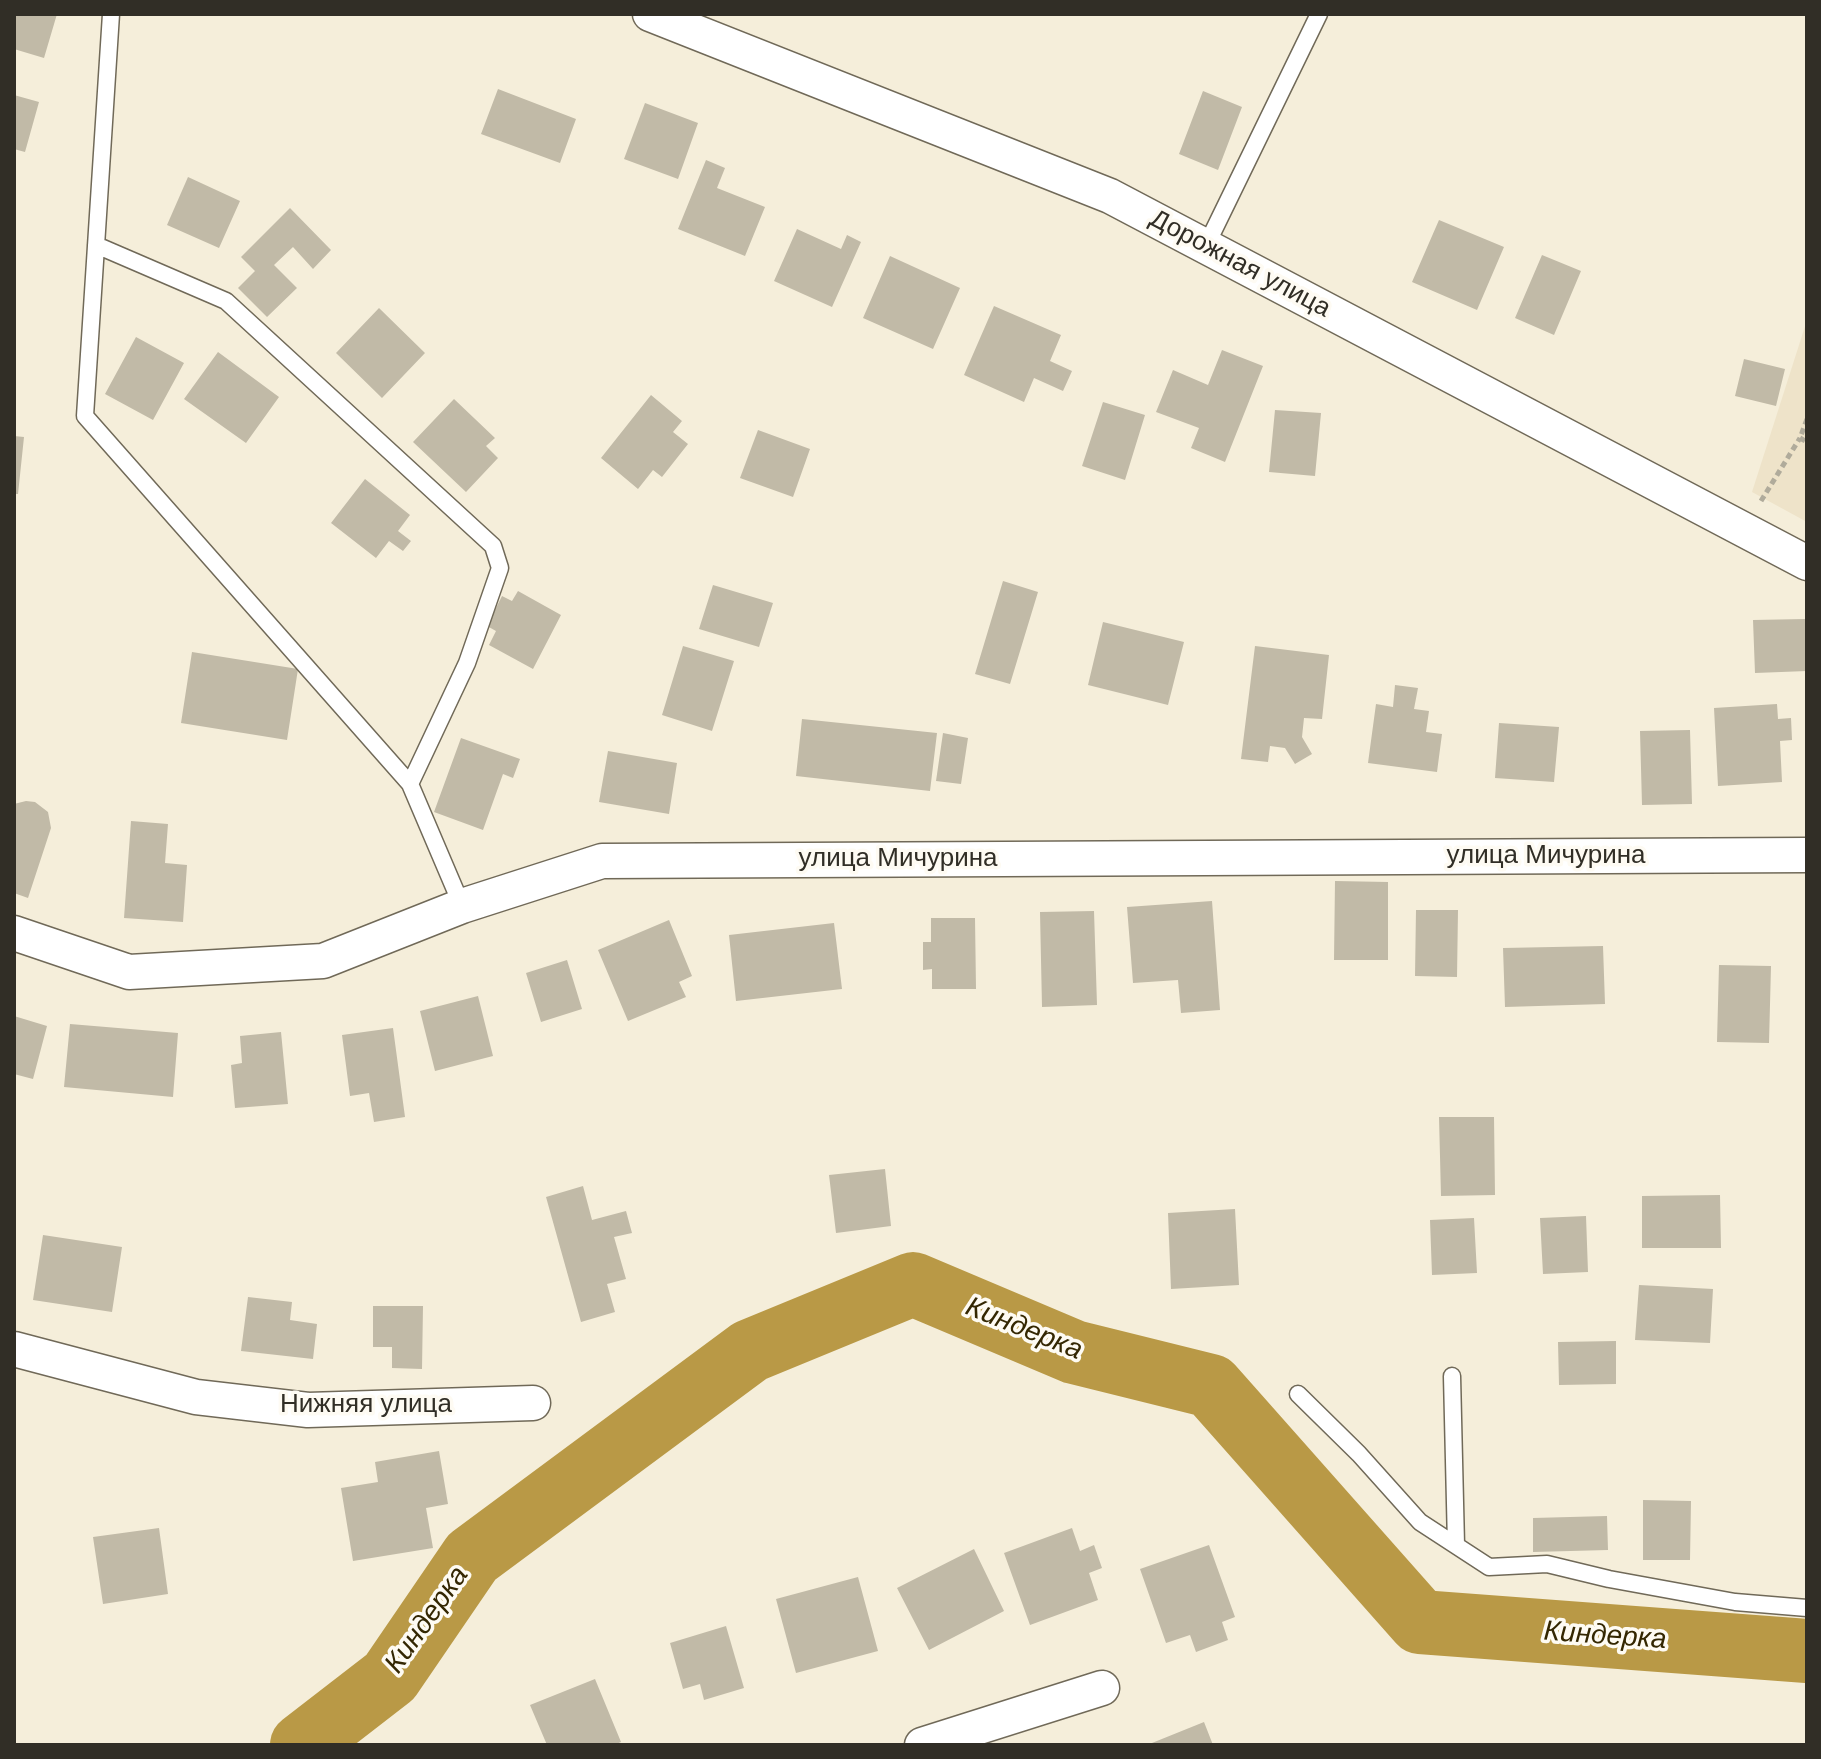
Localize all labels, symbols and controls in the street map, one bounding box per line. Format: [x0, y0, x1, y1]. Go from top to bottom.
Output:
street label: Дорожная улица [1144, 203, 1336, 325]
street label: улица Мичурина [1447, 840, 1645, 872]
street label: улица Мичурина [799, 843, 997, 875]
water label: Киндерка [961, 1290, 1087, 1368]
street label: Нижняя улица [280, 1389, 452, 1421]
water label: Киндерка [378, 1560, 476, 1680]
water label: Киндерка [1543, 1615, 1667, 1657]

